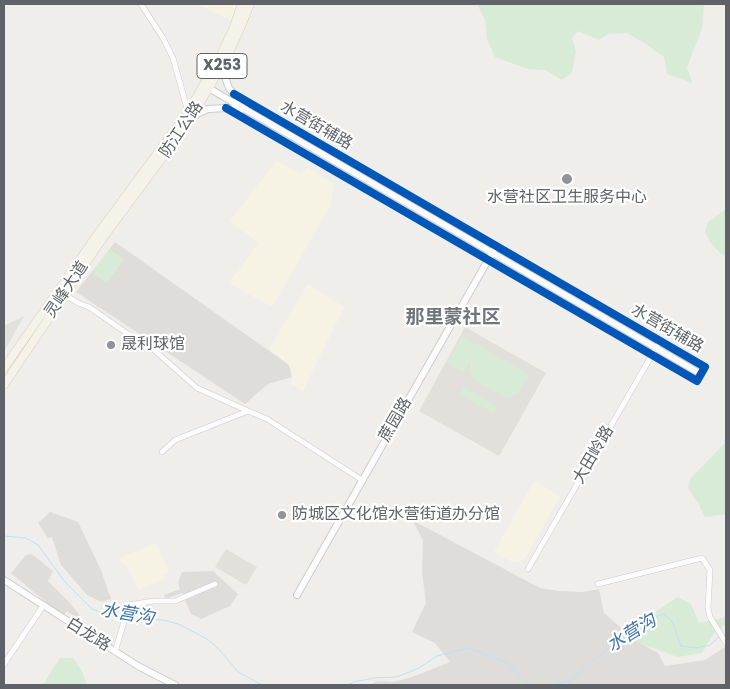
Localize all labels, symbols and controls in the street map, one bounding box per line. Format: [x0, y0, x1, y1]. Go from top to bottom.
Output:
road number: X253 [197, 54, 247, 78]
street label: 防江公路 [156, 98, 208, 162]
street label: 水营街辅路 [277, 98, 355, 154]
marker: 水营社区卫生服务中心 [560, 172, 574, 186]
place label: 水营社区卫生服务中心 [487, 188, 647, 208]
street label: 灵峰大道 [41, 258, 93, 322]
street label: 水营街辅路 [628, 301, 706, 357]
district label: 那里蒙社区 [406, 307, 500, 329]
place label: 晟利球馆 [121, 335, 185, 355]
marker: 晟利球馆 [105, 339, 117, 351]
street label: 蔗园路 [376, 394, 416, 446]
street label: 大田岭路 [570, 422, 618, 488]
place label: 防城区文化馆水营街道办分馆 [292, 505, 500, 525]
marker: 防城区文化馆水营街道办分馆 [276, 509, 288, 521]
water label: 水营沟 [99, 600, 155, 630]
water label: 水营沟 [603, 611, 661, 657]
street label: 白龙路 [63, 614, 113, 656]

